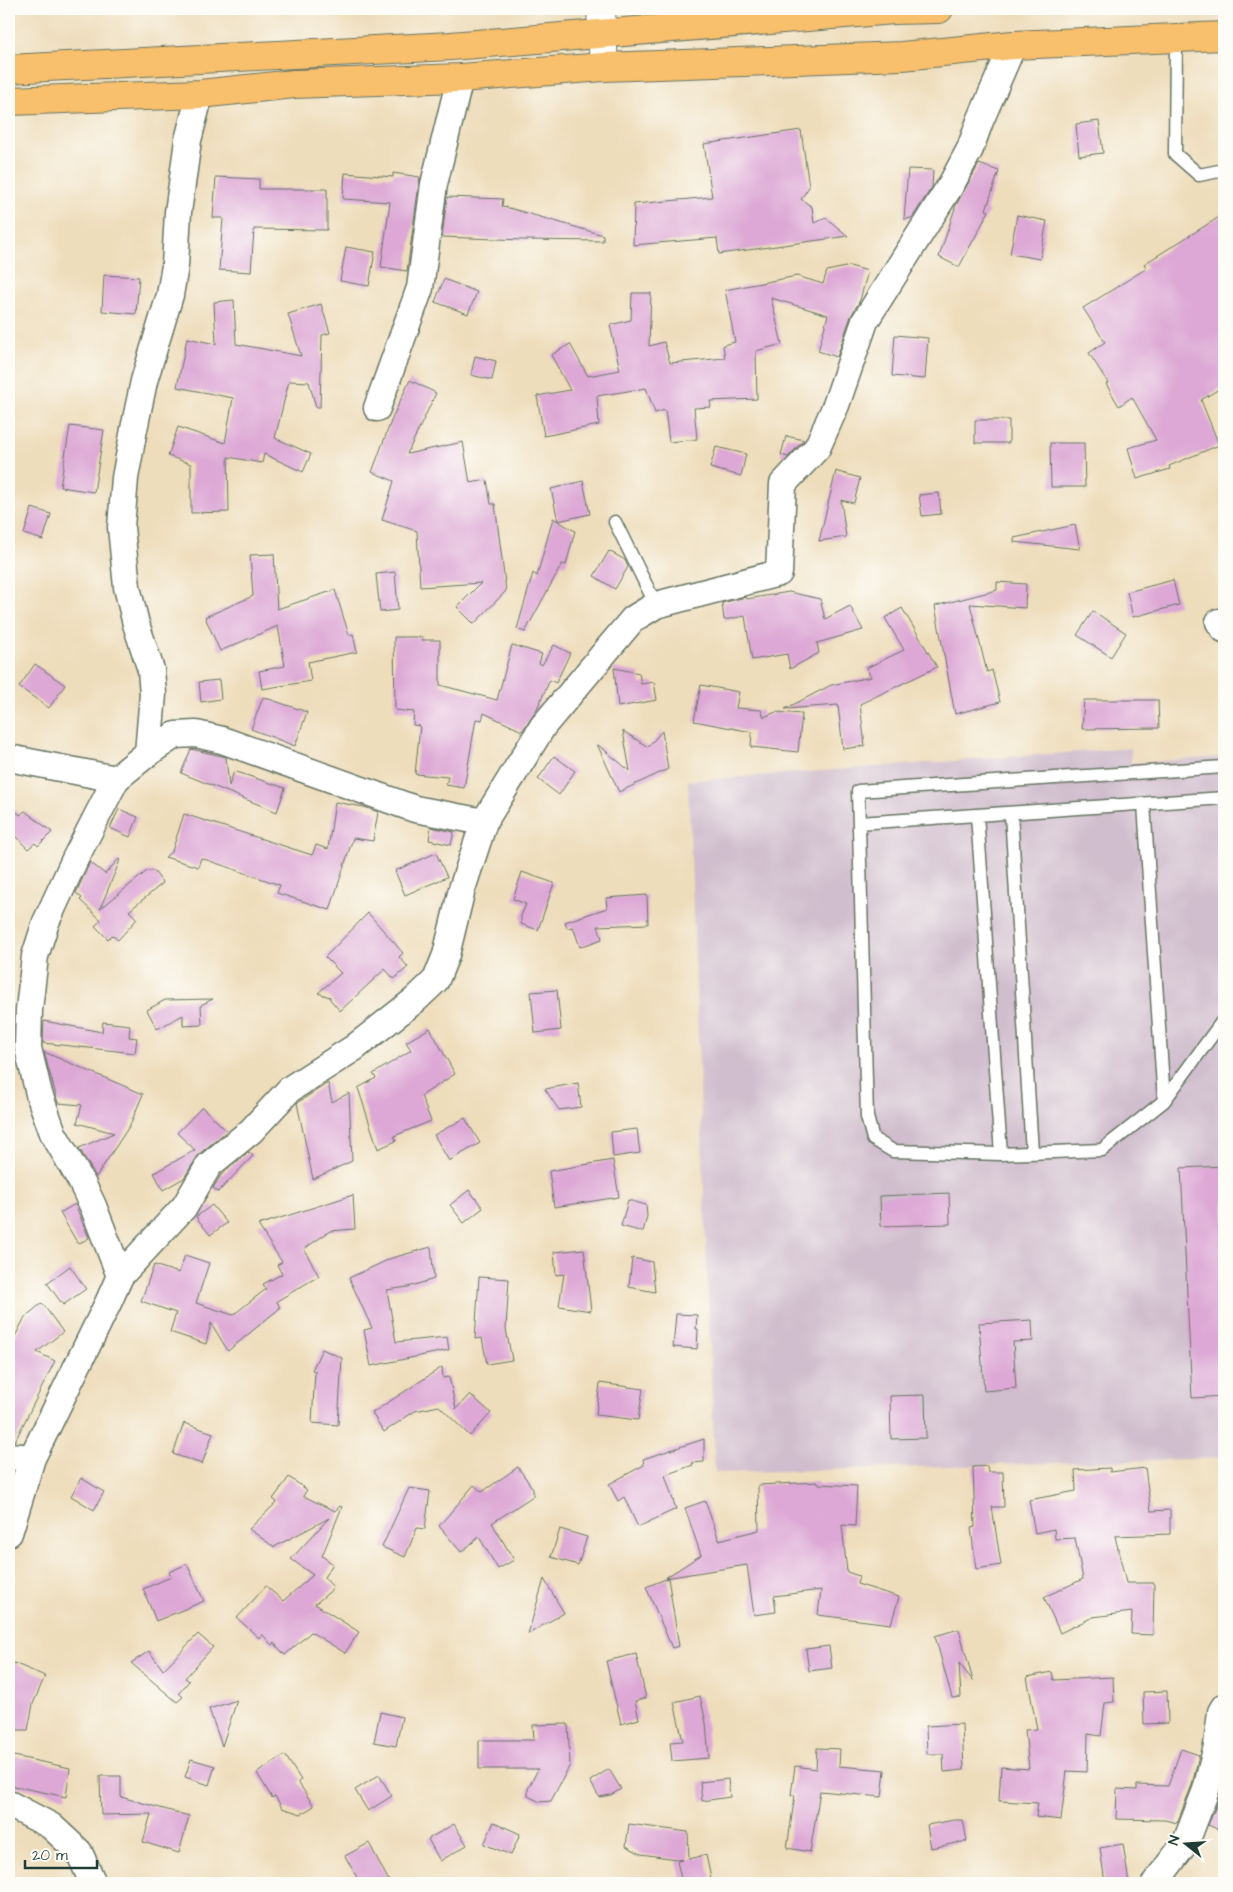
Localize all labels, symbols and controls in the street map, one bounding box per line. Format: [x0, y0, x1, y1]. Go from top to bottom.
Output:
north arrow [1160, 1820, 1210, 1870]
text: N [1164, 1833, 1185, 1848]
scale bar [25, 1837, 98, 1869]
text: 20 m [32, 1845, 68, 1866]

